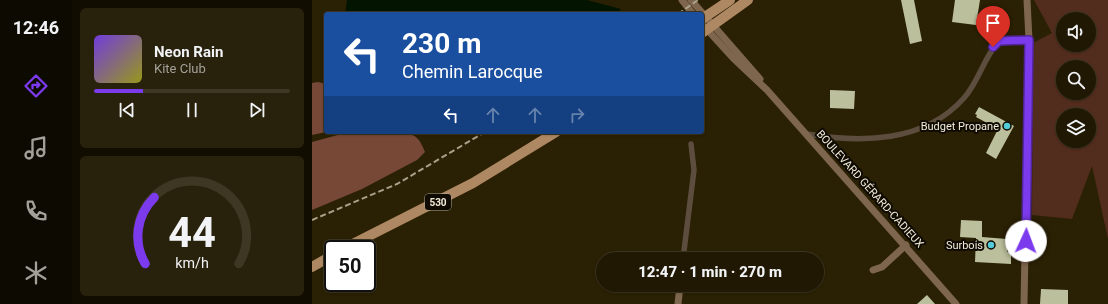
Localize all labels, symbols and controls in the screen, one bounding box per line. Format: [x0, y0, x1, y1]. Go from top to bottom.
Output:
pin [976, 6, 1010, 47]
icon: arrive [982, 12, 1004, 34]
map controls [1056, 12, 1096, 148]
button: sound [1056, 12, 1096, 52]
text: 12:46 [13, 17, 59, 38]
text: 230 m [402, 27, 481, 60]
icon: left [336, 28, 388, 80]
text: Neon Rain [154, 43, 223, 61]
button: search [1056, 60, 1096, 100]
text: Kite Club [154, 61, 206, 76]
text: Chemin Larocque [402, 61, 543, 82]
icon: directions [22, 72, 50, 100]
icon: previous [116, 99, 138, 121]
icon: pause [181, 99, 203, 121]
icon: next [246, 99, 268, 121]
icon: left [440, 104, 462, 126]
icon: ahead [482, 104, 504, 126]
icon: ahead [524, 104, 546, 126]
icon: right [566, 104, 588, 126]
button: layers [1056, 108, 1096, 148]
place label: Budget Propane [921, 120, 999, 133]
marker: Budget Propane [1002, 121, 1012, 131]
street label: BOULEVARD GÉRARD-CADIEUX [814, 128, 926, 251]
icon: music [22, 134, 50, 162]
road number: 530 [425, 194, 451, 210]
icon: phone [22, 197, 50, 225]
text: 44 [168, 208, 216, 257]
position arrow [1005, 220, 1047, 262]
place label: Surbois [946, 239, 983, 252]
speed limit sign: 50 [324, 240, 376, 292]
marker: Surbois [986, 240, 996, 250]
text: km/h [175, 255, 209, 271]
icon: climate [22, 259, 50, 287]
text: 12:47 · 1 min · 270 m [638, 263, 782, 281]

